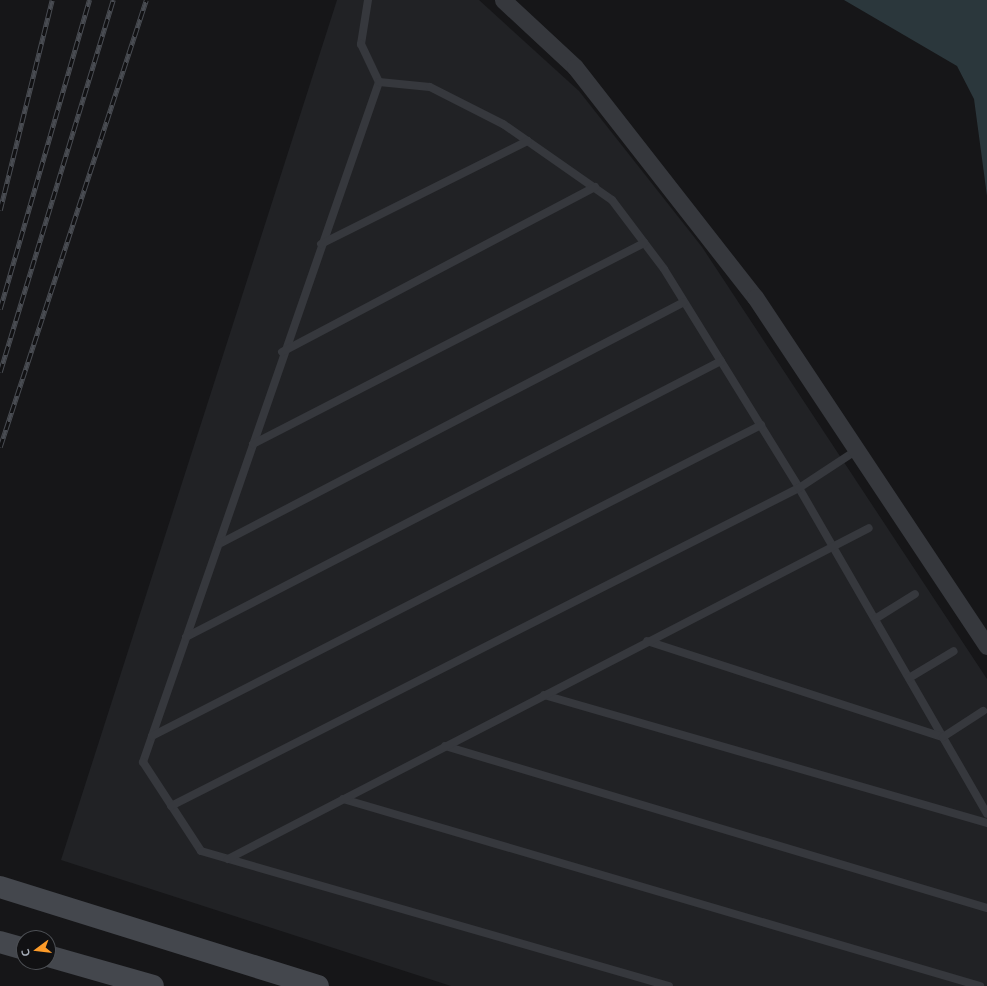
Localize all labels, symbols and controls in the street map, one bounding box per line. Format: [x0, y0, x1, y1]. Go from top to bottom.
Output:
north arrow [16, 930, 56, 970]
text: С [19, 948, 32, 958]

